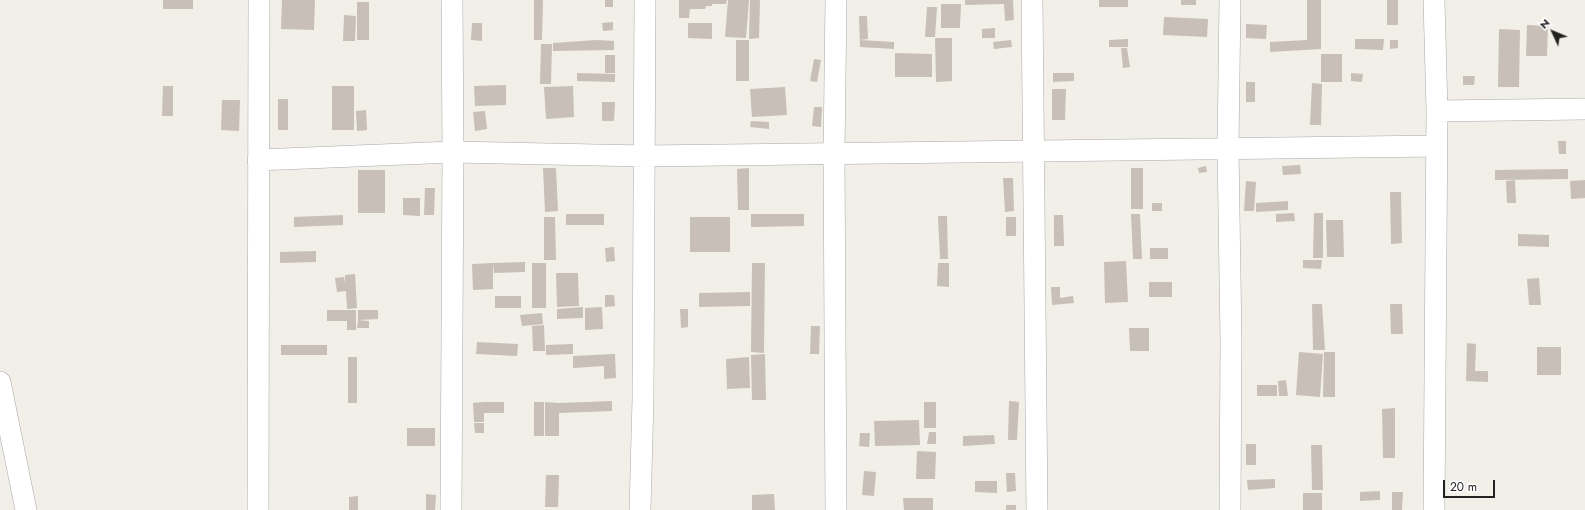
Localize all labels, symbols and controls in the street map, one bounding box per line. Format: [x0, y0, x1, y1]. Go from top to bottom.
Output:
north arrow [1533, 12, 1573, 52]
text: N [1536, 15, 1553, 32]
scale bar [1445, 472, 1497, 498]
text: 20 m [1450, 478, 1477, 496]

